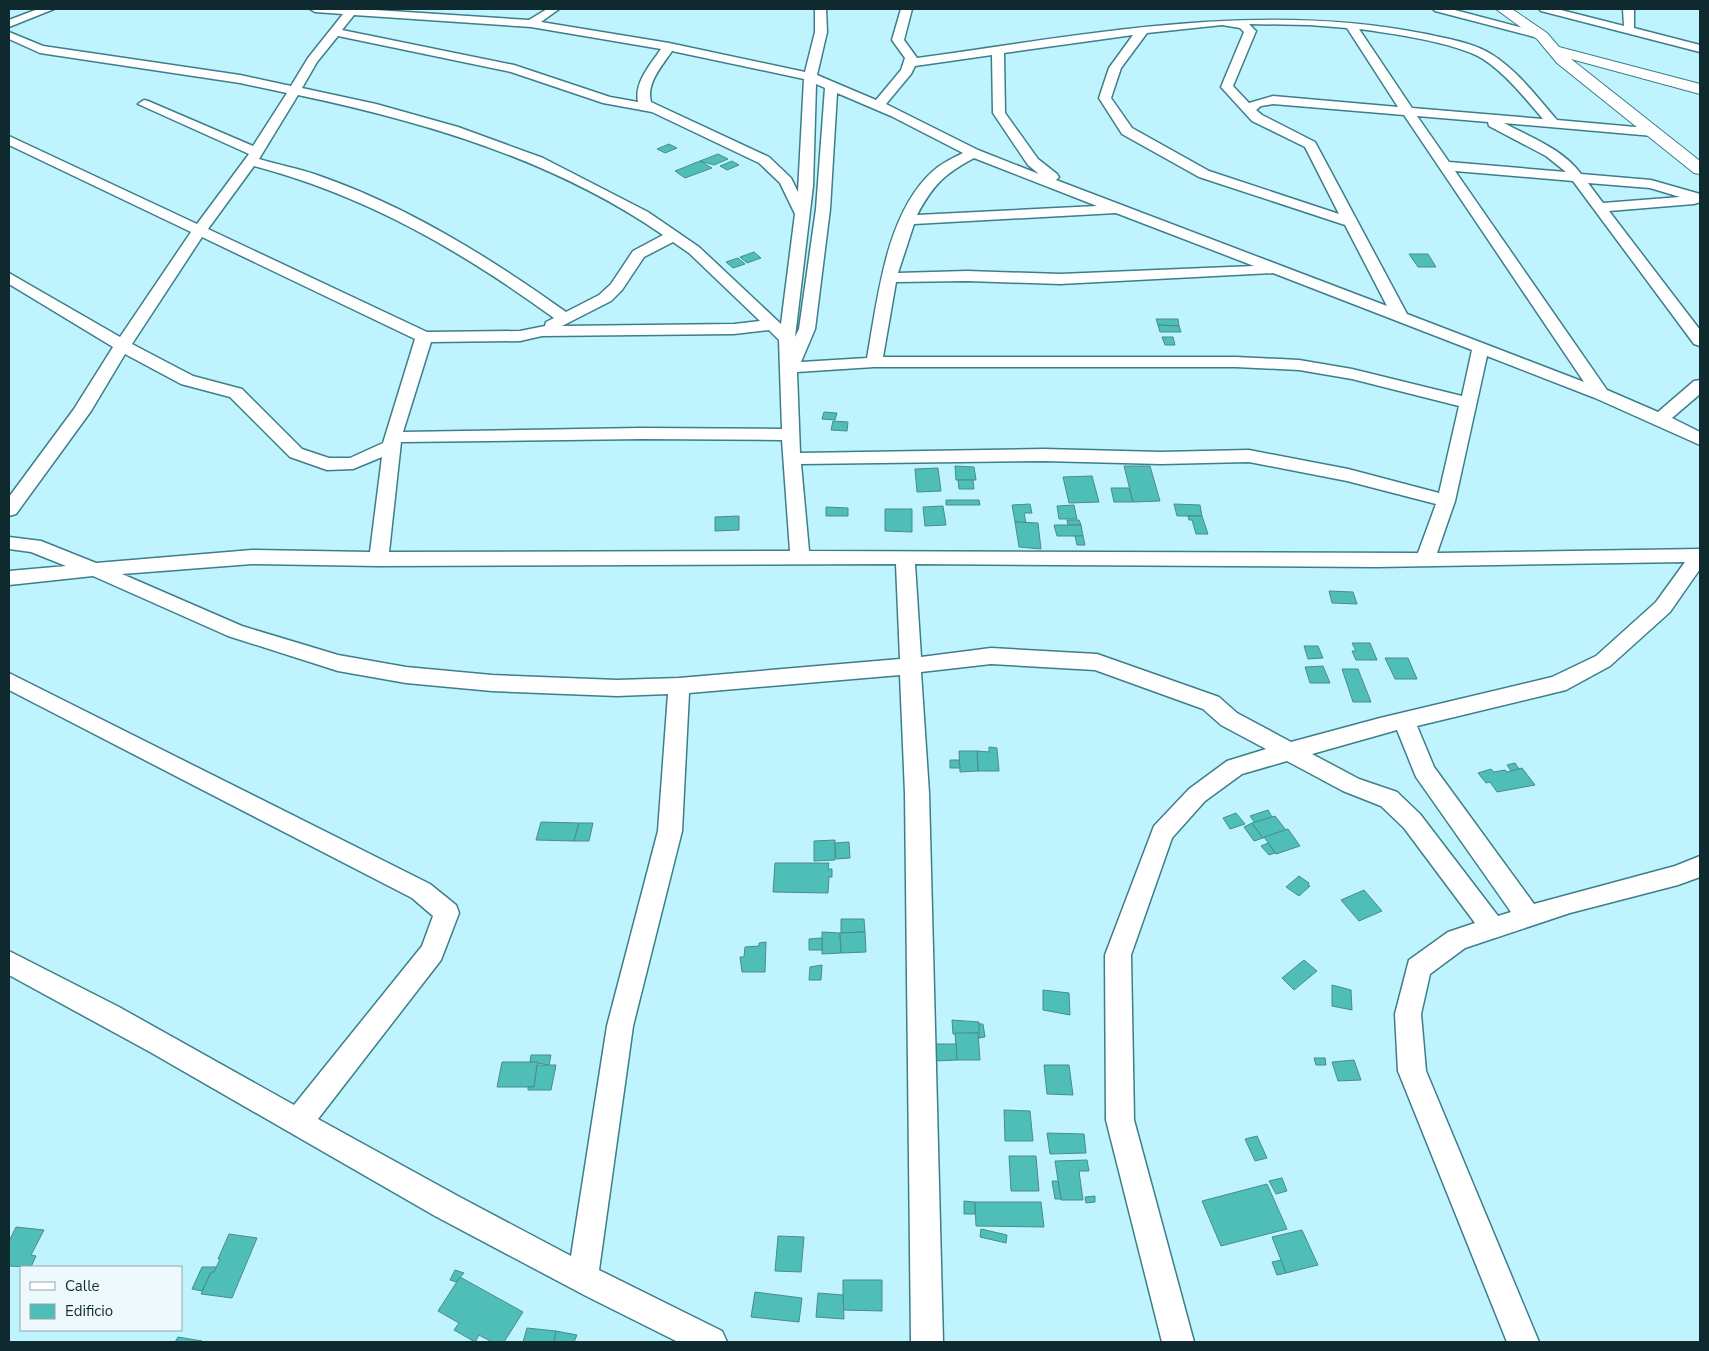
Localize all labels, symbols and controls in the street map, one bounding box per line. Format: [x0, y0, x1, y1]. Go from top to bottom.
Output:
legend [20, 1266, 182, 1331]
text: Calle [65, 1276, 100, 1296]
text: Edificio [65, 1301, 113, 1321]

